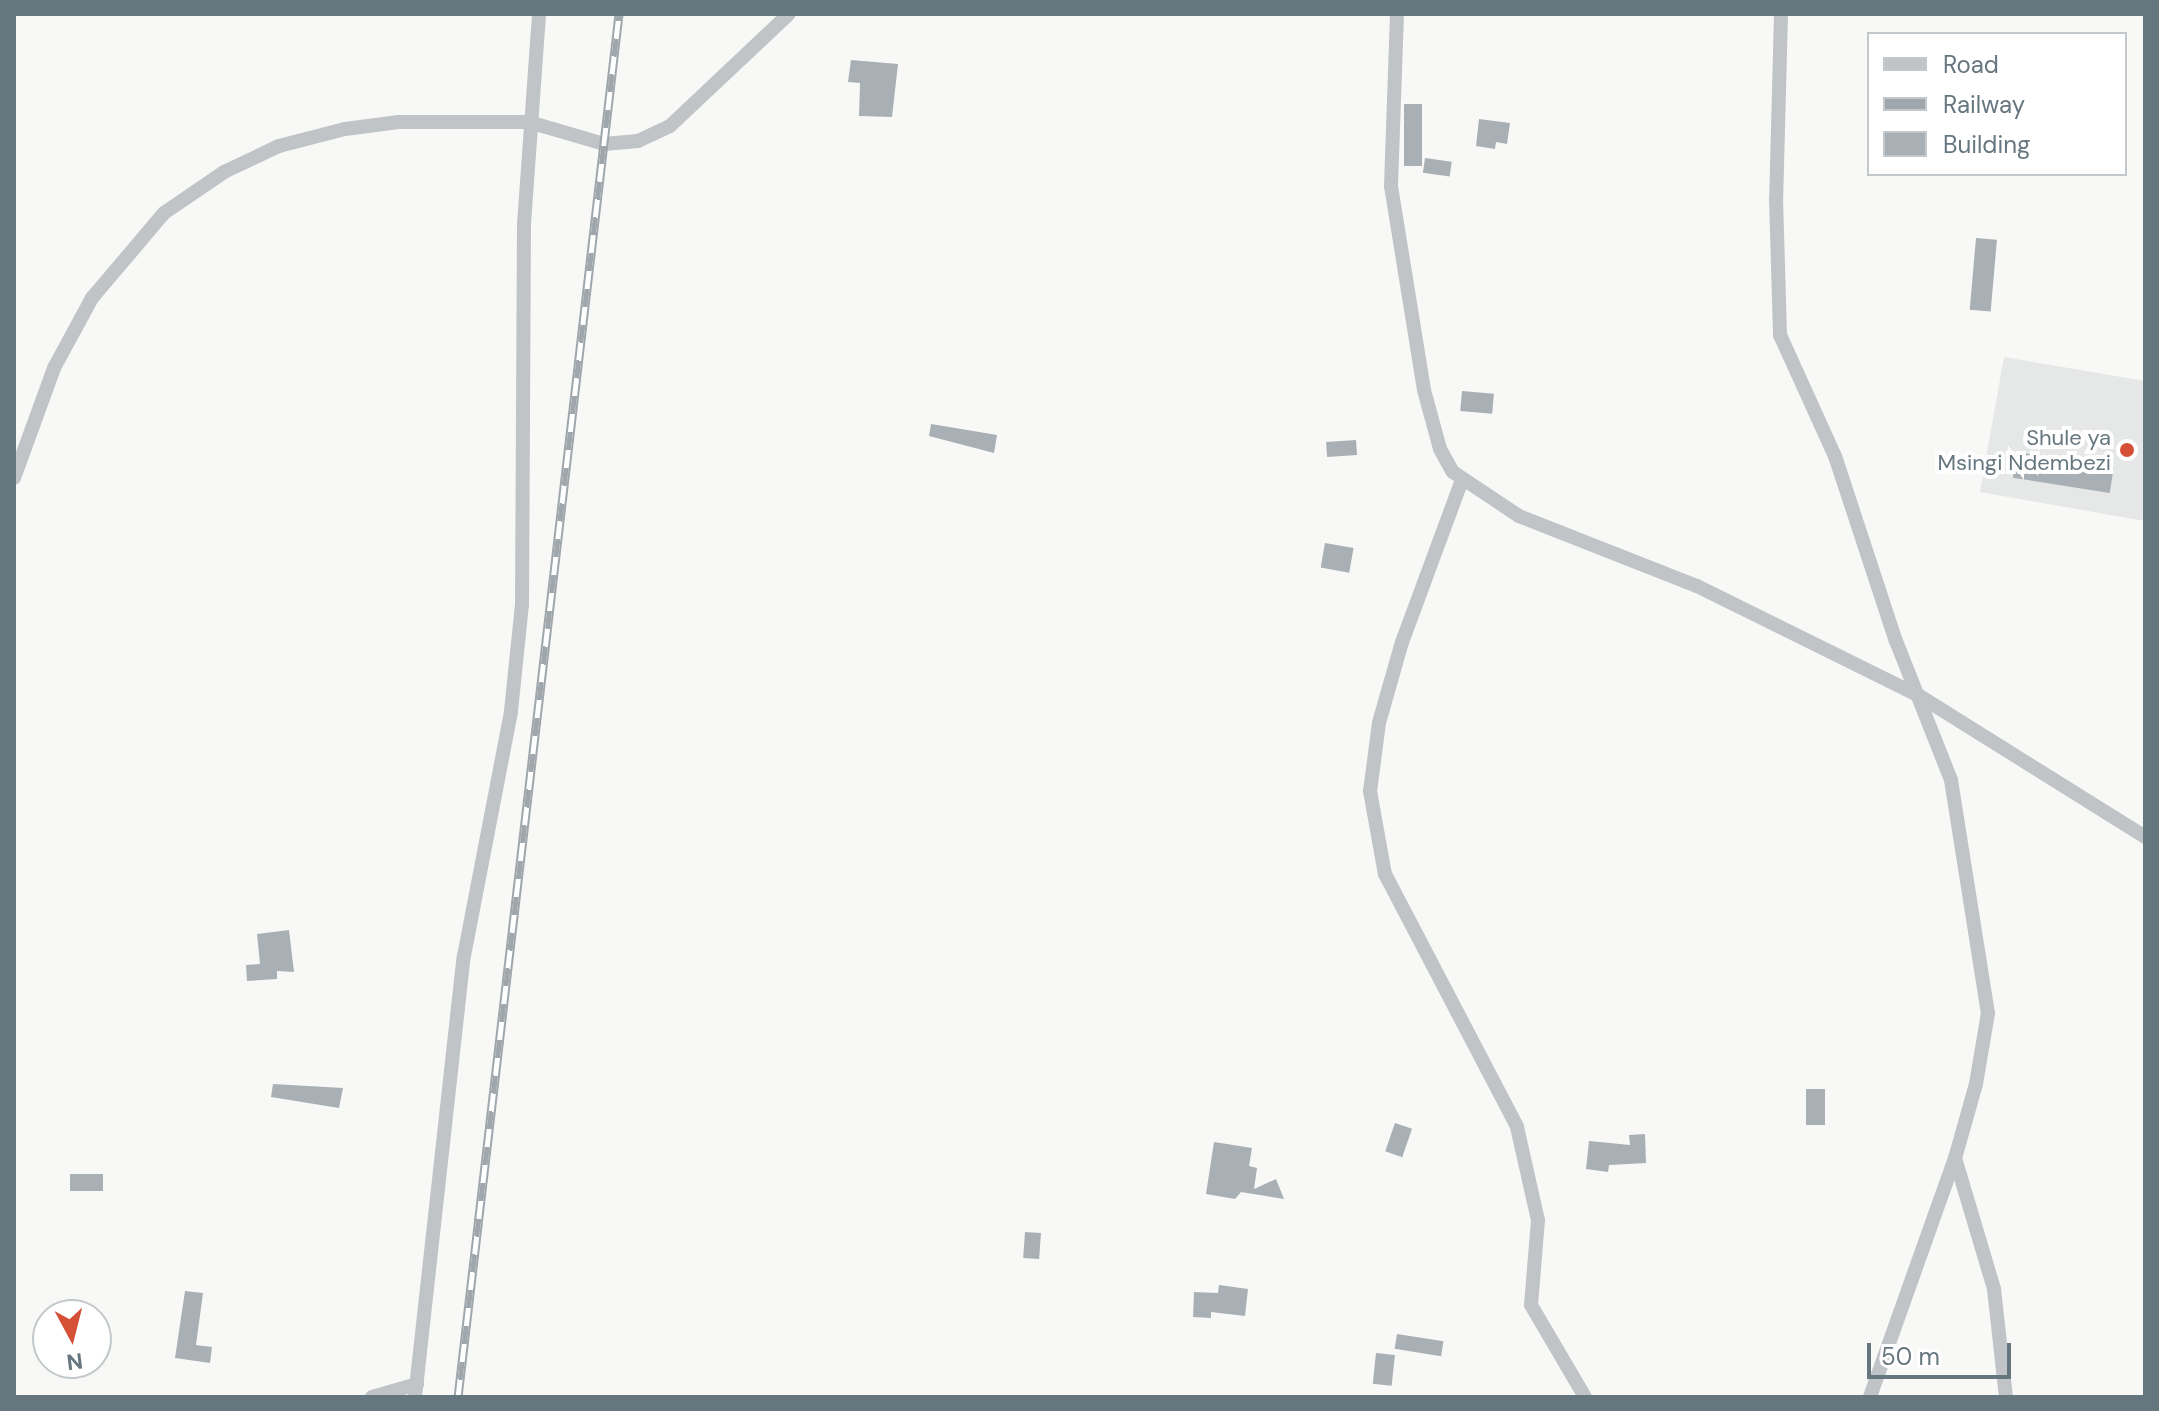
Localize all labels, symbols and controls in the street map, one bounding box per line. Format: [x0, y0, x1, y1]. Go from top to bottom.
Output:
legend [1867, 32, 2127, 176]
text: Road [1943, 49, 1999, 80]
text: Railway [1943, 89, 2025, 120]
text: Building [1943, 129, 2030, 160]
place label: Shule ya Msingi Ndembezi [1937, 424, 2111, 476]
marker: Shule ya Msingi Ndembezi [2118, 441, 2136, 459]
north arrow [32, 1299, 112, 1379]
scale bar [1871, 1327, 2015, 1377]
text: 50 m [1881, 1341, 1940, 1372]
text: N [65, 1346, 84, 1377]

